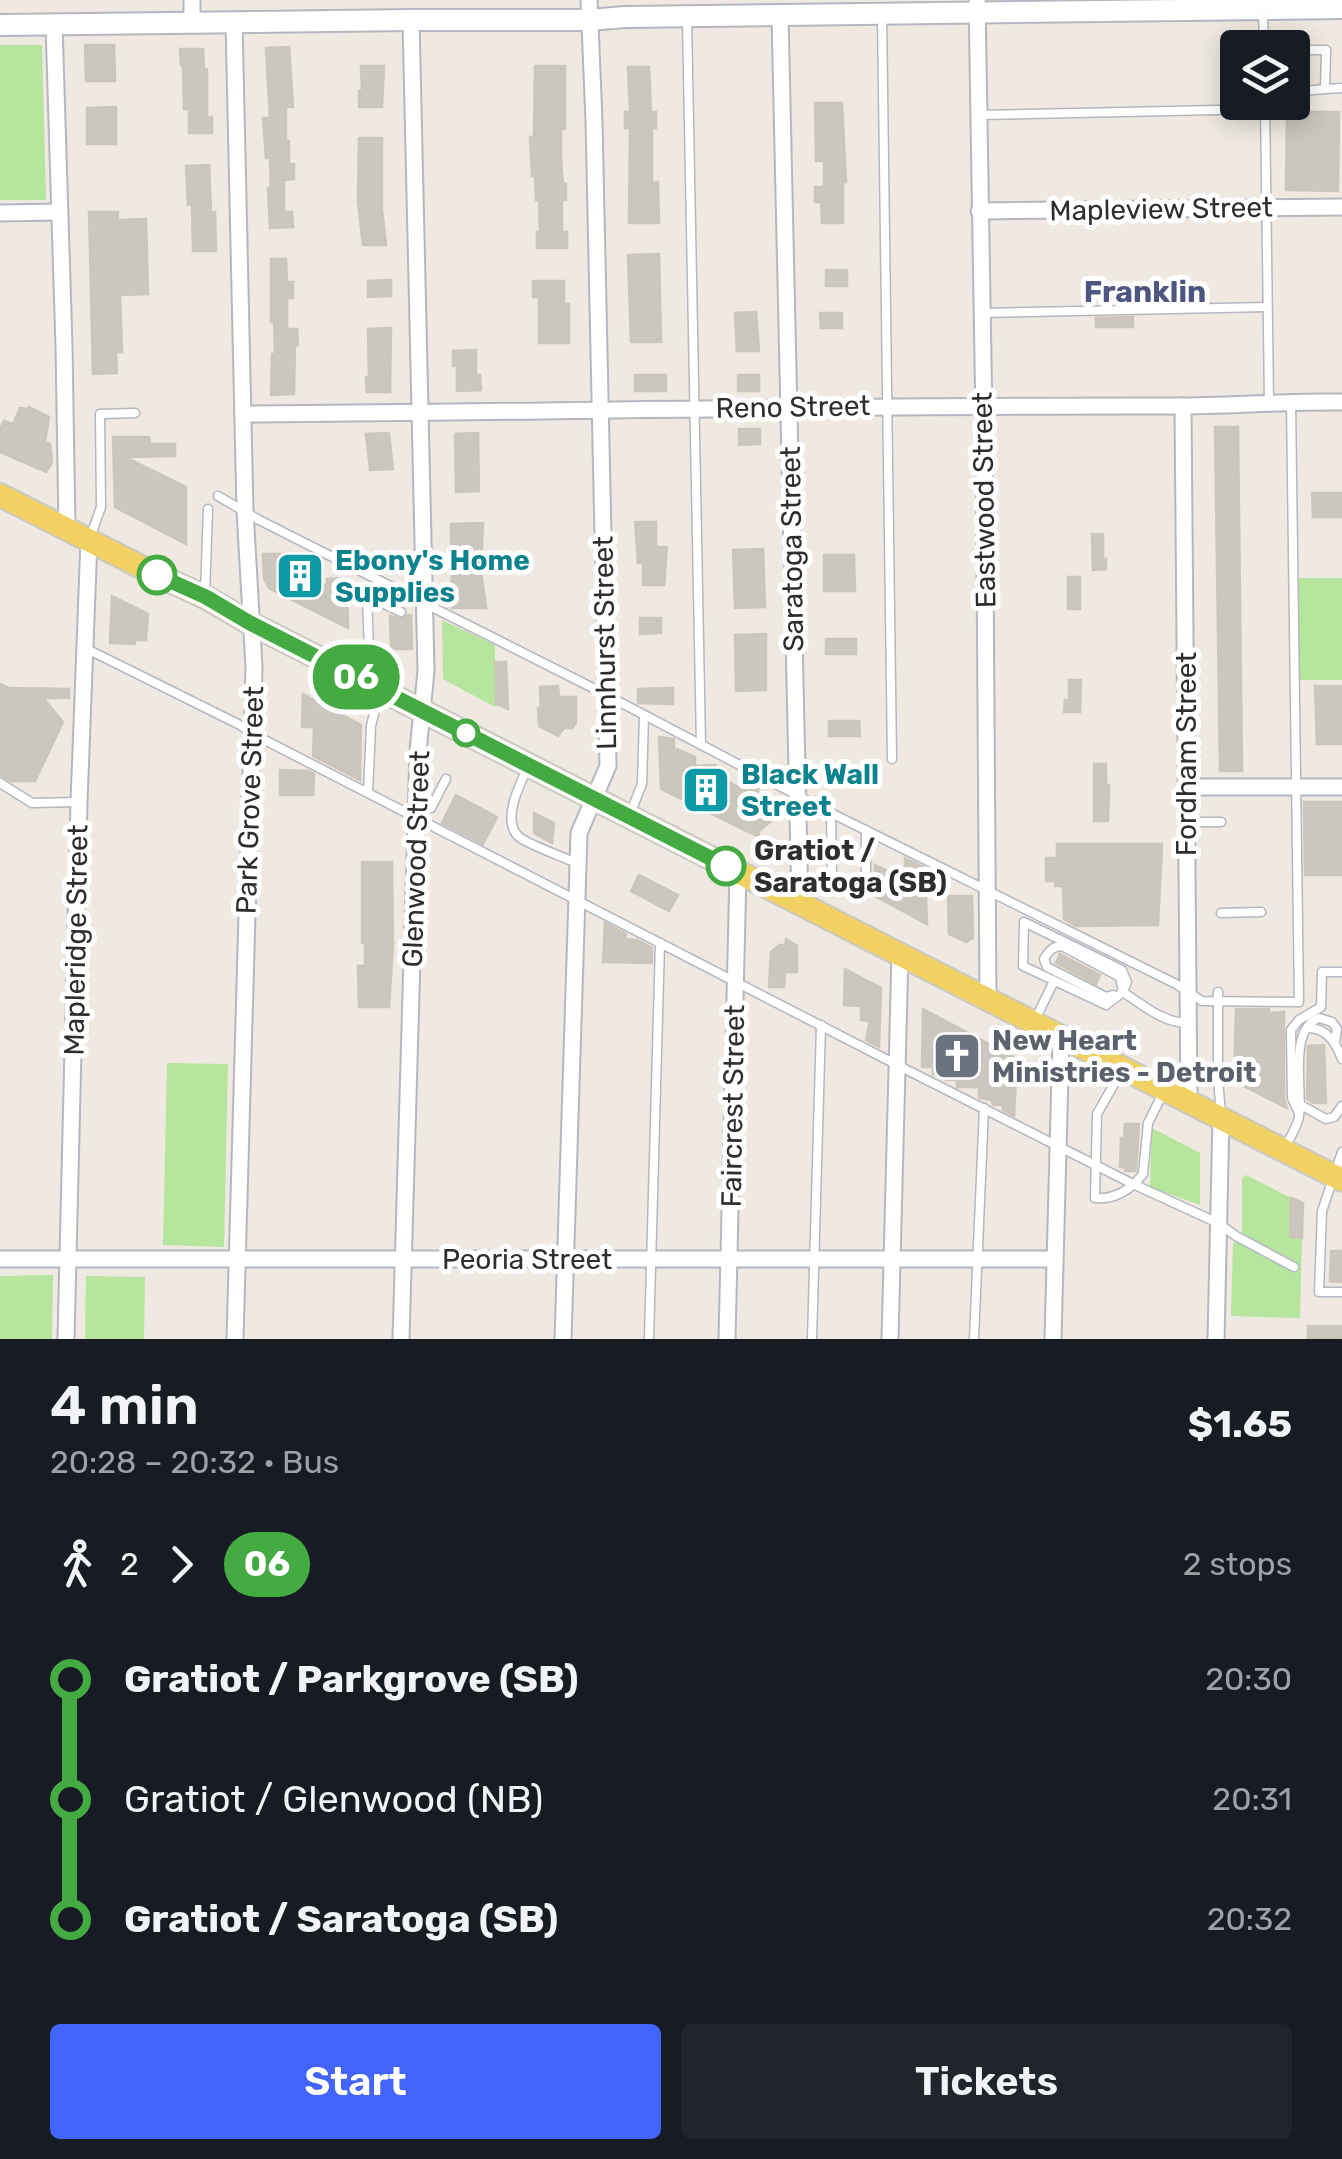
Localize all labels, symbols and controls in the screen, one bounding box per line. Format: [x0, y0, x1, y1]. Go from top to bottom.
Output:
map controls [1220, 30, 1310, 120]
button: layers [1220, 30, 1310, 120]
street label: Mapleview Street [1049, 191, 1273, 227]
district label: Franklin [1084, 274, 1206, 310]
street label: Reno Street [715, 389, 871, 425]
street label: Eastwood Street [966, 392, 1002, 608]
street label: Saratoga Street [774, 446, 810, 652]
street label: Linnhurst Street [587, 536, 623, 750]
place label: Ebony's Home Supplies [335, 544, 530, 609]
building icon: Ebony's Home Supplies [274, 550, 326, 602]
unlabelled marker [138, 556, 176, 594]
line badge: 06 [311, 644, 401, 710]
street label: Fordham Street [1170, 652, 1203, 856]
text: 06 [333, 656, 379, 698]
street label: Park Grove Street [230, 685, 270, 915]
unlabelled marker [453, 720, 479, 746]
street label: Glenwood Street [396, 750, 436, 968]
place label: Black Wall Street [741, 758, 879, 823]
building icon: Black Wall Street [680, 764, 732, 816]
street label: Mapleridge Street [57, 824, 95, 1056]
place label: Gratiot / Saratoga (SB) [754, 834, 947, 899]
marker: Gratiot / Saratoga (SB) [707, 847, 745, 885]
street label: Faircrest Street [715, 1004, 751, 1208]
place label: New Heart Ministries - Detroit [992, 1024, 1256, 1089]
church icon: New Heart Ministries - Detroit [931, 1030, 983, 1082]
street label: Peoria Street [442, 1243, 612, 1276]
text: 4 min [50, 1373, 199, 1438]
text: $1.65 [1188, 1401, 1292, 1447]
text: 20:28 – 20:32 · Bus [50, 1443, 339, 1481]
icon: walk [50, 1537, 105, 1592]
icon: forward [154, 1537, 209, 1592]
text: 06 [244, 1543, 290, 1585]
text: 2 [120, 1545, 139, 1583]
text: 2 stops [1183, 1545, 1292, 1583]
text: Gratiot / Parkgrove (SB) [124, 1656, 578, 1702]
text: 20:30 [1205, 1660, 1292, 1698]
text: Gratiot / Glenwood (NB) [124, 1776, 543, 1822]
text: 20:31 [1212, 1780, 1292, 1818]
text: Gratiot / Saratoga (SB) [124, 1896, 558, 1942]
text: 20:32 [1207, 1900, 1292, 1938]
button: Start [50, 2024, 661, 2139]
button: Tickets [681, 2024, 1292, 2139]

